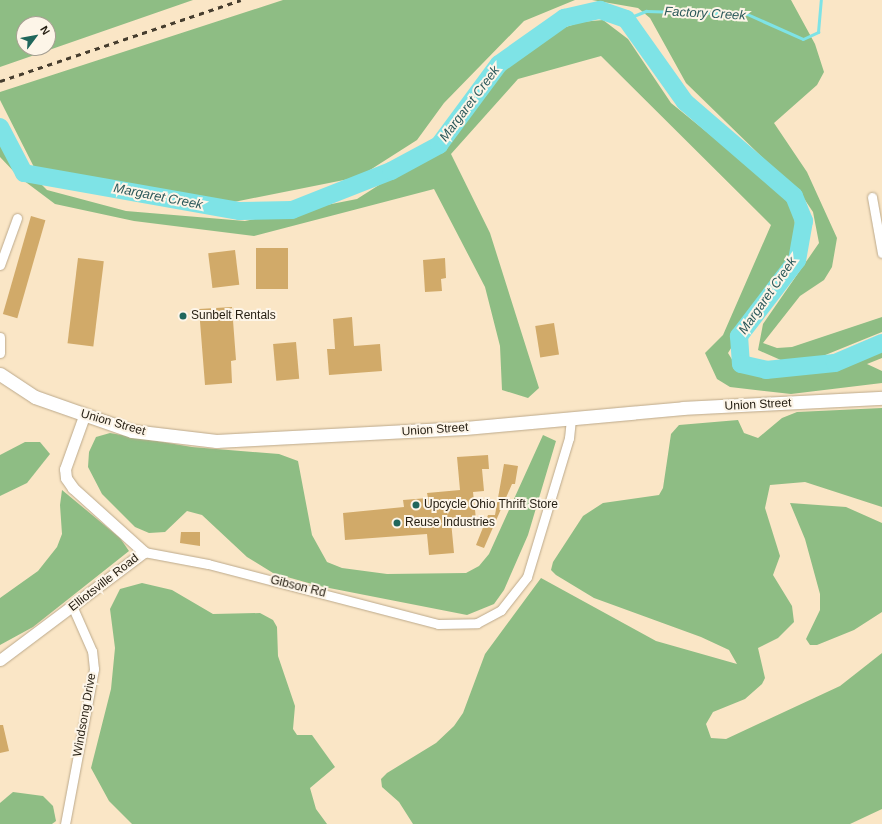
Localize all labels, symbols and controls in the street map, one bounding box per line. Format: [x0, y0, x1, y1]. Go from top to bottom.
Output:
water label: Factory Creek [664, 4, 746, 24]
north arrow [16, 16, 56, 56]
text: N [38, 24, 53, 37]
water label: Margaret Creek [437, 63, 503, 145]
water label: Margaret Creek [112, 181, 204, 213]
water label: Margaret Creek [736, 255, 800, 337]
place label: Sunbelt Rentals [191, 309, 276, 323]
marker: Sunbelt Rentals [178, 311, 188, 321]
street label: Union Street [724, 396, 792, 414]
street label: Union Street [79, 407, 147, 439]
street label: Union Street [401, 420, 469, 440]
place label: Upcycle Ohio Thrift Store [424, 498, 558, 512]
marker: Upcycle Ohio Thrift Store [411, 500, 421, 510]
place label: Reuse Industries [405, 516, 495, 530]
marker: Reuse Industries [392, 518, 402, 528]
street label: Elliotsville Road [66, 551, 142, 615]
street label: Gibson Rd [269, 573, 327, 601]
street label: Windsong Drive [71, 672, 99, 758]

